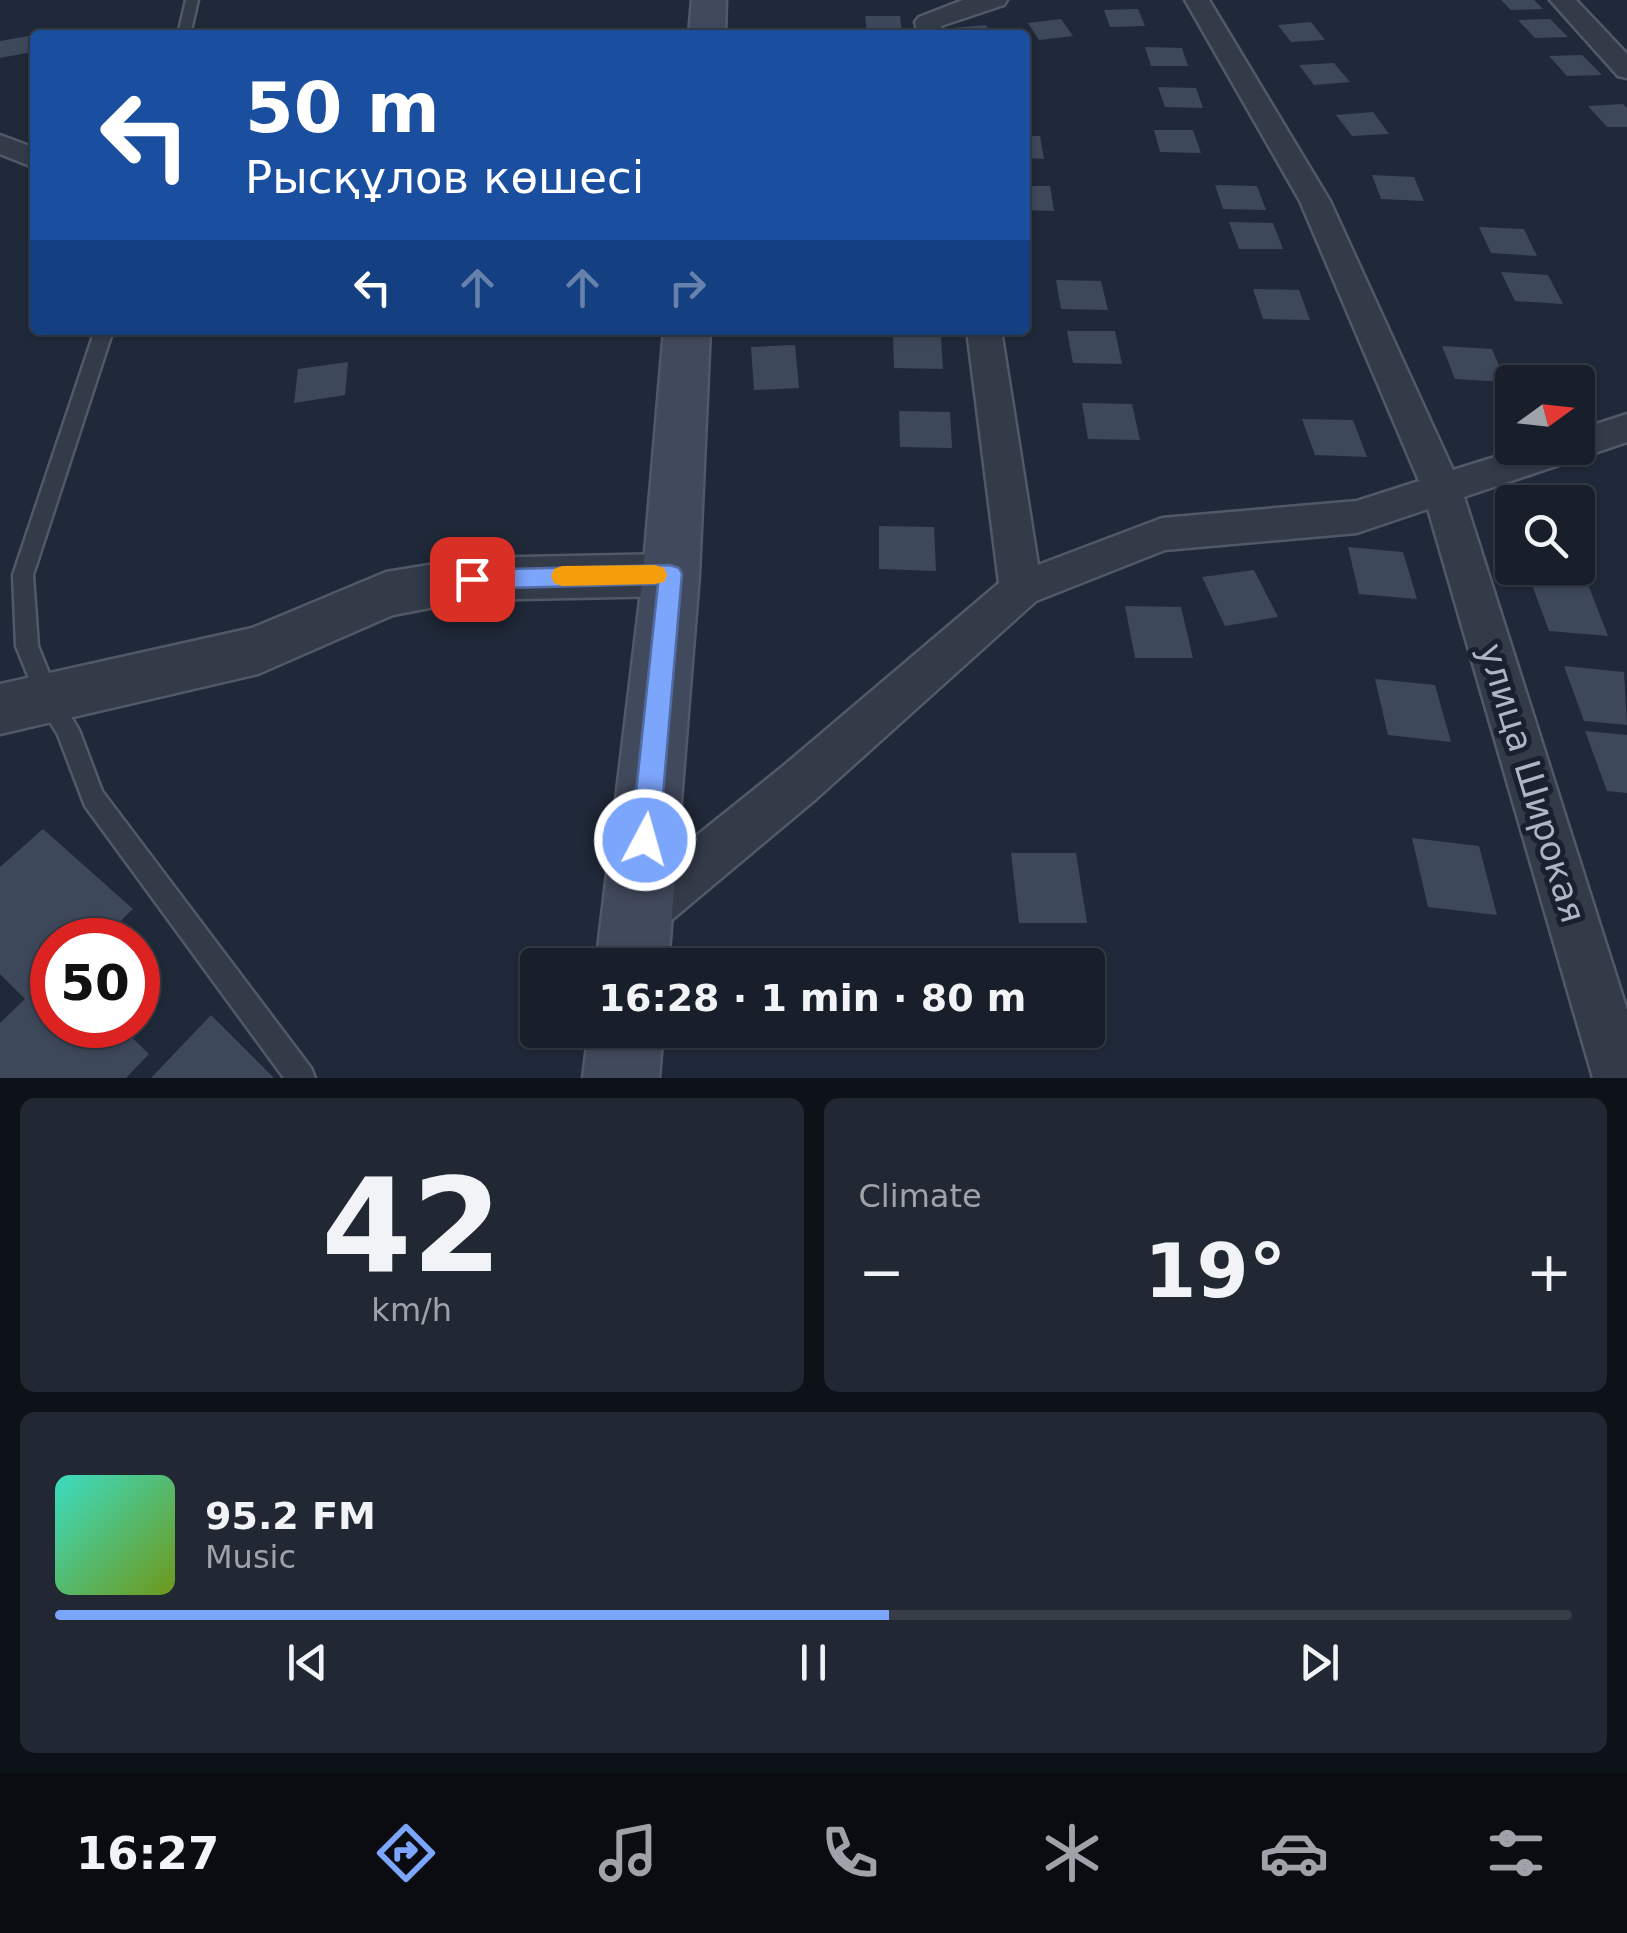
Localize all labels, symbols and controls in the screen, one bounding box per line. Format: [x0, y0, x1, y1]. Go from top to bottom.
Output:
text: 50 m [245, 67, 440, 149]
icon: left [80, 70, 210, 200]
text: Рысқұлов көшесі [245, 151, 644, 204]
icon: left [345, 260, 400, 315]
icon: ahead [450, 260, 505, 315]
icon: ahead [555, 260, 610, 315]
icon: right [660, 260, 715, 315]
north arrow [1495, 365, 1595, 465]
map controls [1495, 365, 1595, 585]
button: search [1495, 485, 1595, 585]
pin [430, 537, 515, 622]
icon: arrive [445, 552, 500, 607]
street label: улица Широкая [1471, 639, 1593, 927]
position arrow [593, 788, 697, 892]
speed limit sign: 50 [30, 918, 160, 1048]
text: 16:28 · 1 min · 80 m [599, 976, 1026, 1020]
text: 42 [321, 1150, 502, 1302]
text: Climate [859, 1177, 982, 1215]
text: 19° [1144, 1227, 1286, 1315]
text: − [859, 1240, 905, 1304]
text: + [1526, 1240, 1572, 1304]
text: km/h [371, 1291, 452, 1329]
text: 95.2 FM [205, 1494, 376, 1538]
text: Music [205, 1538, 296, 1576]
icon: previous [280, 1635, 335, 1690]
icon: pause [786, 1635, 841, 1690]
icon: next [1292, 1635, 1347, 1690]
icon: directions [371, 1818, 441, 1888]
icon: music [593, 1818, 663, 1888]
icon: phone [815, 1818, 885, 1888]
icon: climate [1037, 1818, 1107, 1888]
icon: car [1259, 1818, 1329, 1888]
icon: filters [1481, 1818, 1551, 1888]
text: 16:27 [76, 1827, 219, 1880]

